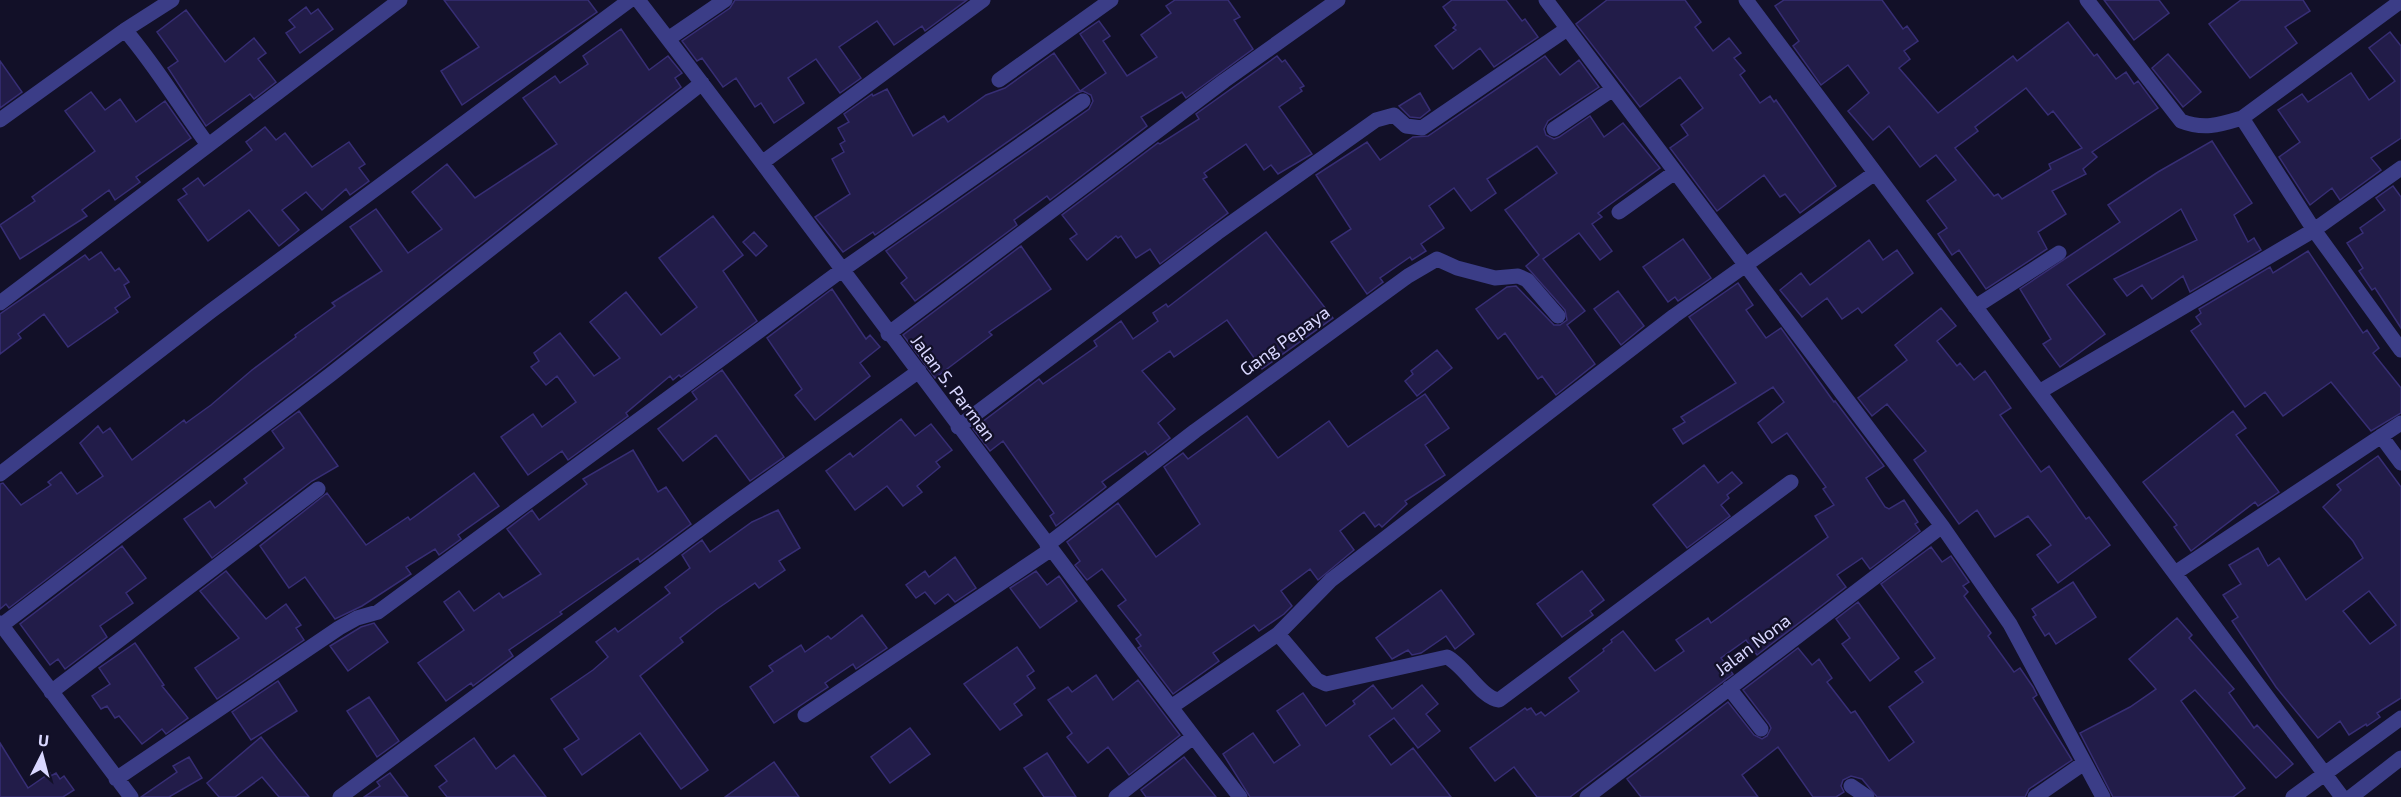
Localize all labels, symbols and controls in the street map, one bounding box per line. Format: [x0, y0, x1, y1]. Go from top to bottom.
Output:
street label: Gang Pepaya [1235, 300, 1334, 380]
street label: Jalan S. Parman [907, 330, 1001, 445]
street label: Jalan Nona [1710, 609, 1795, 680]
north arrow [12, 725, 72, 785]
text: U [37, 730, 50, 750]

